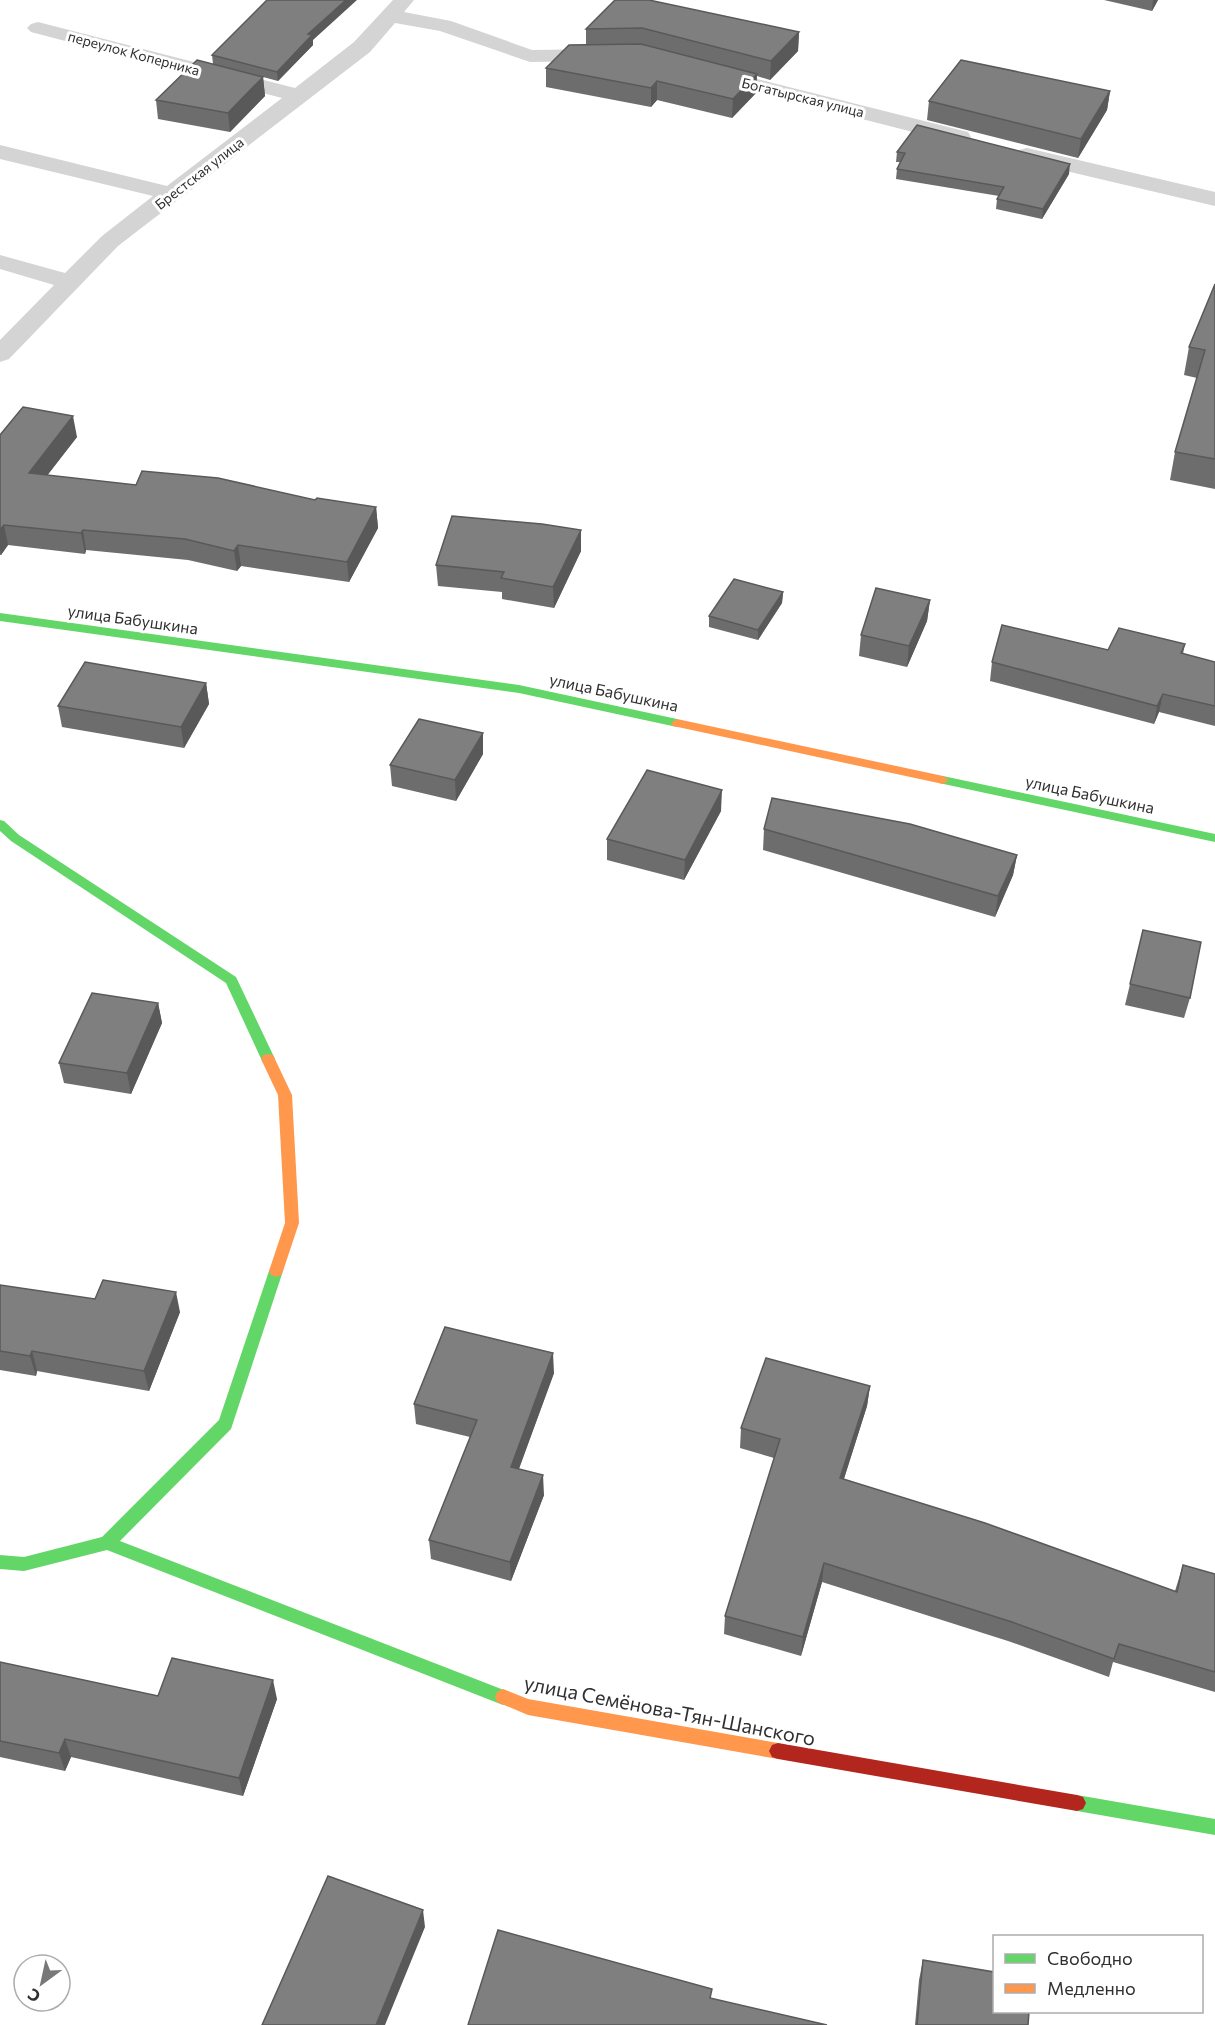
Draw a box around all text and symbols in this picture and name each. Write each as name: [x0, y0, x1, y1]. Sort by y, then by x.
street label: переулок Коперника: [66, 27, 202, 79]
street label: Богатырская улица: [740, 74, 866, 120]
street label: Брестская улица: [151, 133, 247, 213]
street label: улица Бабушкина: [67, 600, 199, 638]
street label: улица Бабушкина: [548, 669, 680, 715]
street label: улица Бабушкина: [1024, 771, 1156, 817]
street label: улица Семёнова-Тян-Шанского: [522, 1670, 818, 1750]
legend: [993, 1935, 1203, 2013]
text: Свободно: [1047, 1947, 1133, 1969]
north arrow: [12, 1953, 72, 2013]
text: Медленно: [1047, 1977, 1136, 1999]
text: С: [24, 1985, 43, 2007]

